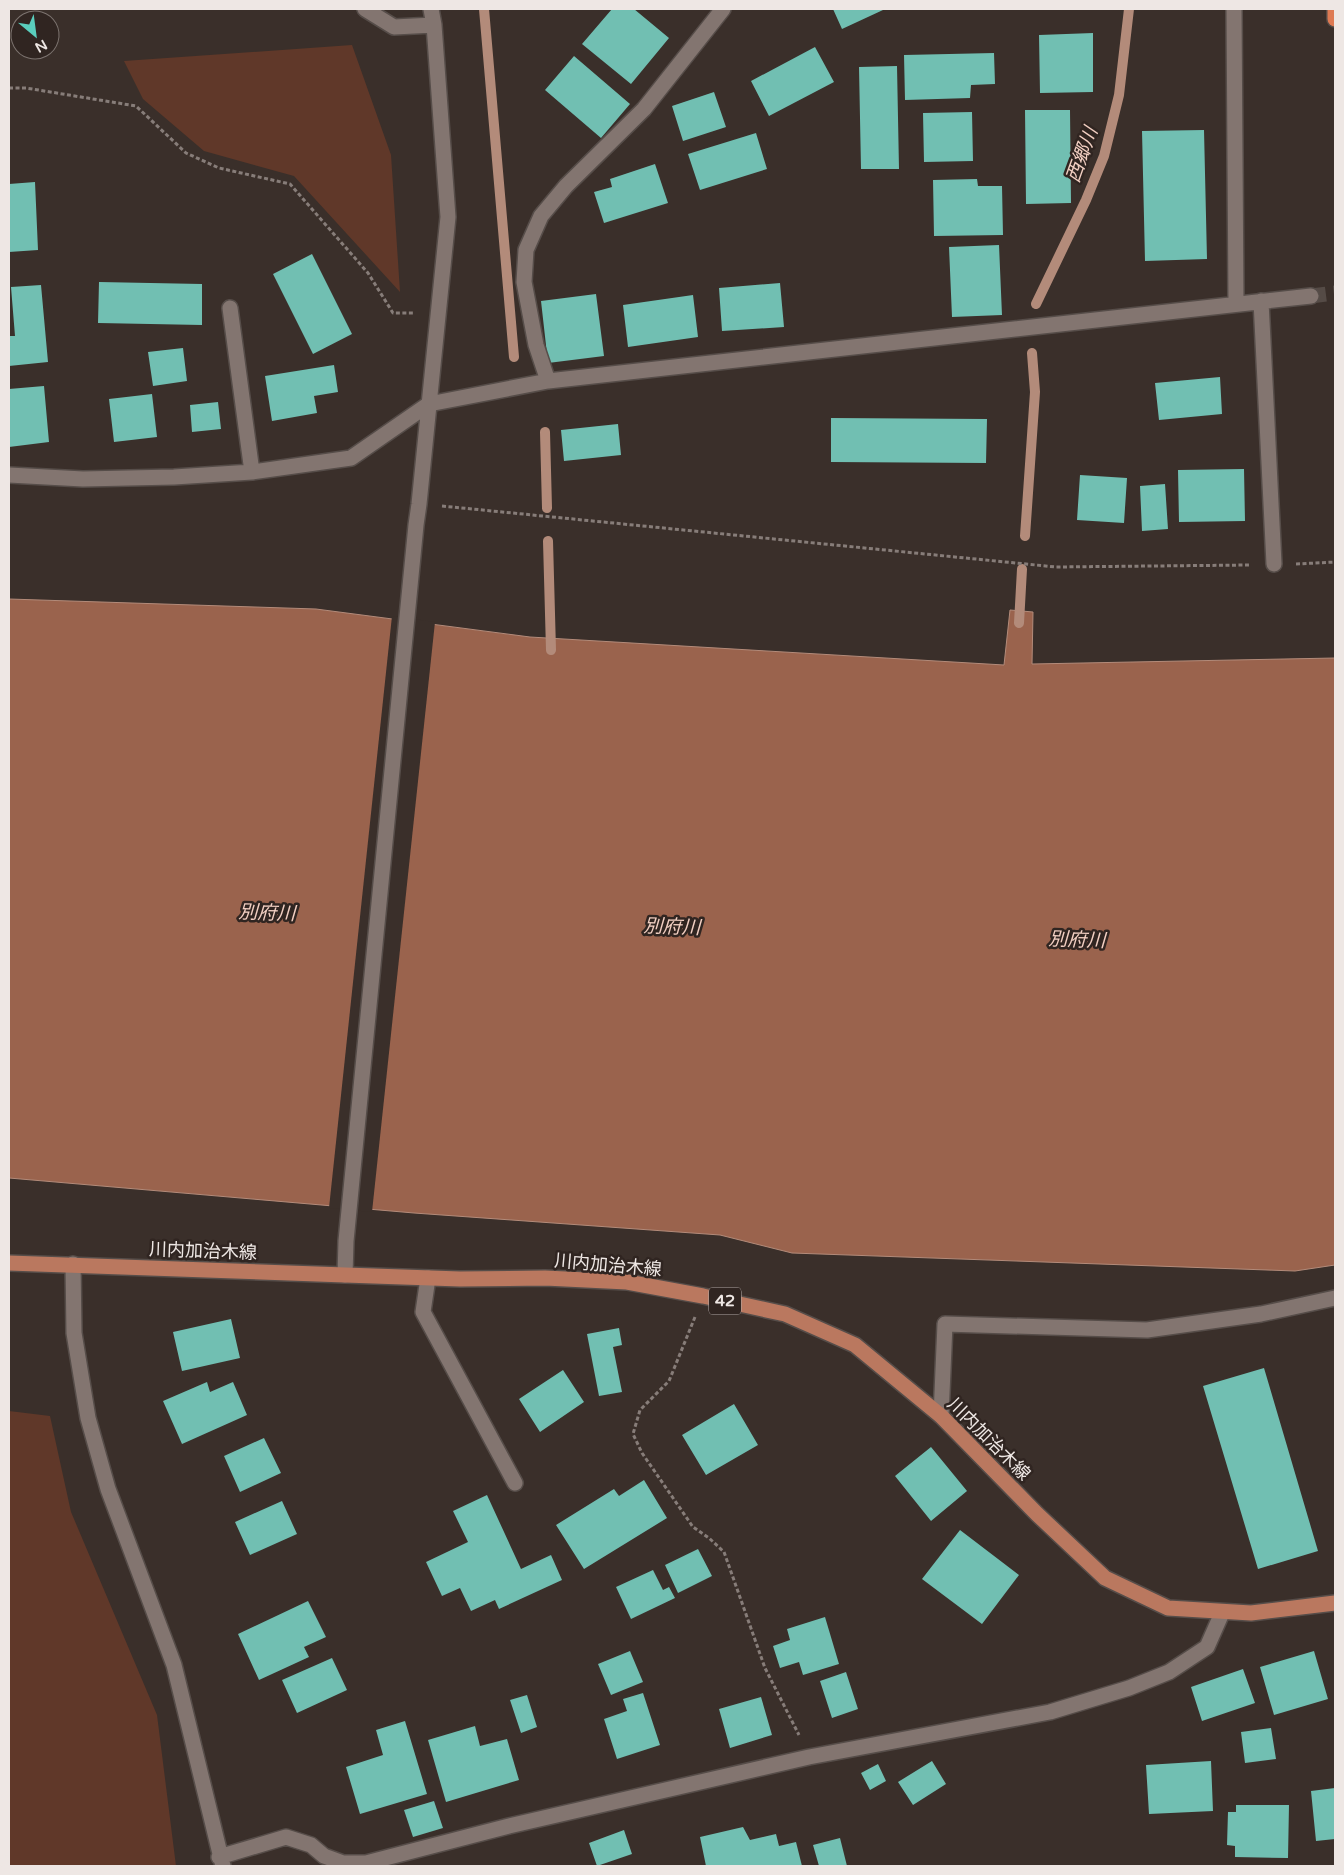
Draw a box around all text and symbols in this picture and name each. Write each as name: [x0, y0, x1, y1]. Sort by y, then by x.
north arrow: [10, 10, 60, 60]
text: N: [32, 36, 50, 56]
water label: 西郷川: [1062, 123, 1103, 186]
water label: 別府川: [238, 901, 298, 925]
water label: 別府川: [643, 915, 703, 939]
water label: 別府川: [1048, 928, 1108, 952]
street label: 川内加治木線: [149, 1238, 257, 1264]
street label: 川内加治木線: [553, 1249, 663, 1281]
road number: 42: [709, 1288, 741, 1314]
street label: 川内加治木線: [943, 1393, 1035, 1485]

